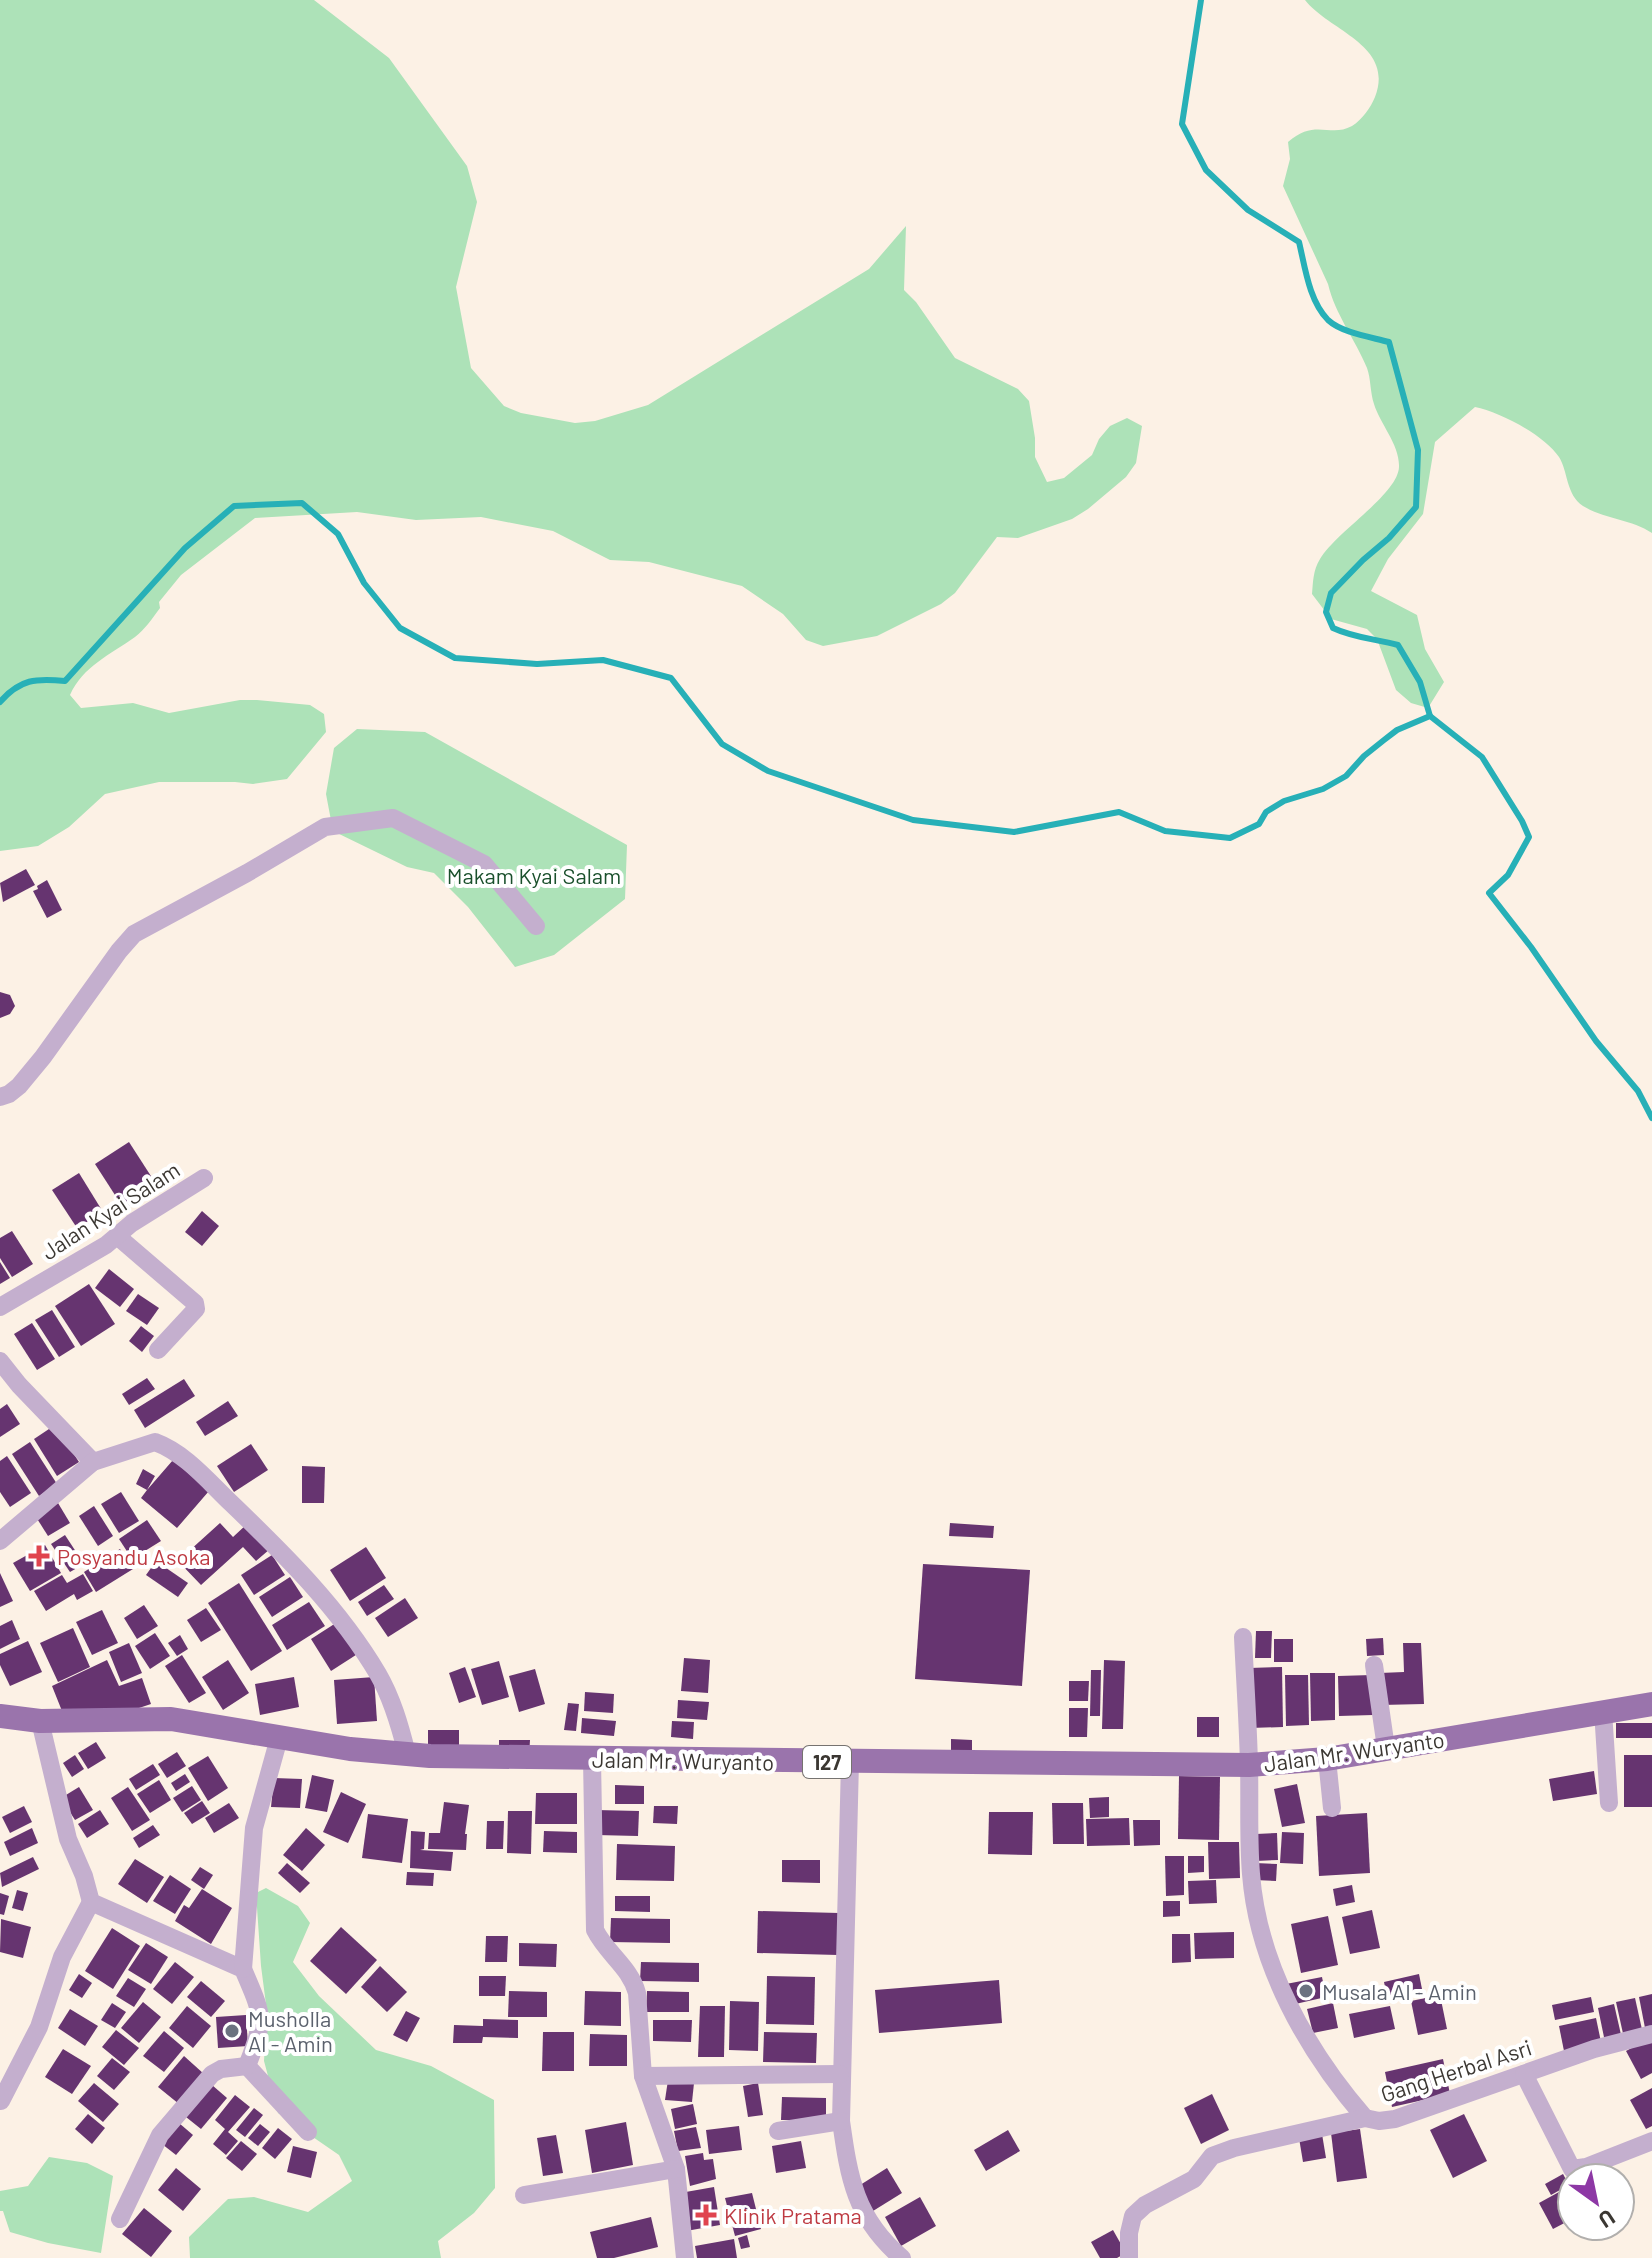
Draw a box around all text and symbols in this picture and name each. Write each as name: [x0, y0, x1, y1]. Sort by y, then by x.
park label: Makam Kyai Salam: [447, 862, 621, 888]
street label: Jalan Kyai Salam: [36, 1156, 184, 1264]
place label: Posyandu Asoka: [57, 1543, 211, 1569]
marker: Posyandu Asoka: [28, 1545, 50, 1567]
street label: Jalan Mr. Wuryanto: [1262, 1725, 1446, 1777]
street label: Jalan Mr. Wuryanto: [592, 1745, 774, 1775]
road number: 127: [803, 1746, 851, 1778]
place label: Musala Al - Amin: [1322, 1978, 1477, 2004]
marker: Musala Al - Amin: [1297, 1982, 1315, 2000]
place label: Musholla Al - Amin: [248, 2005, 333, 2056]
marker: Musholla Al - Amin: [223, 2022, 241, 2040]
street label: Gang Herbal Asri: [1377, 2033, 1535, 2107]
north arrow: [1556, 2162, 1636, 2242]
place label: Klinik Pratama: [724, 2202, 862, 2228]
marker: Klinik Pratama: [695, 2204, 717, 2226]
text: U: [1595, 2205, 1620, 2234]

